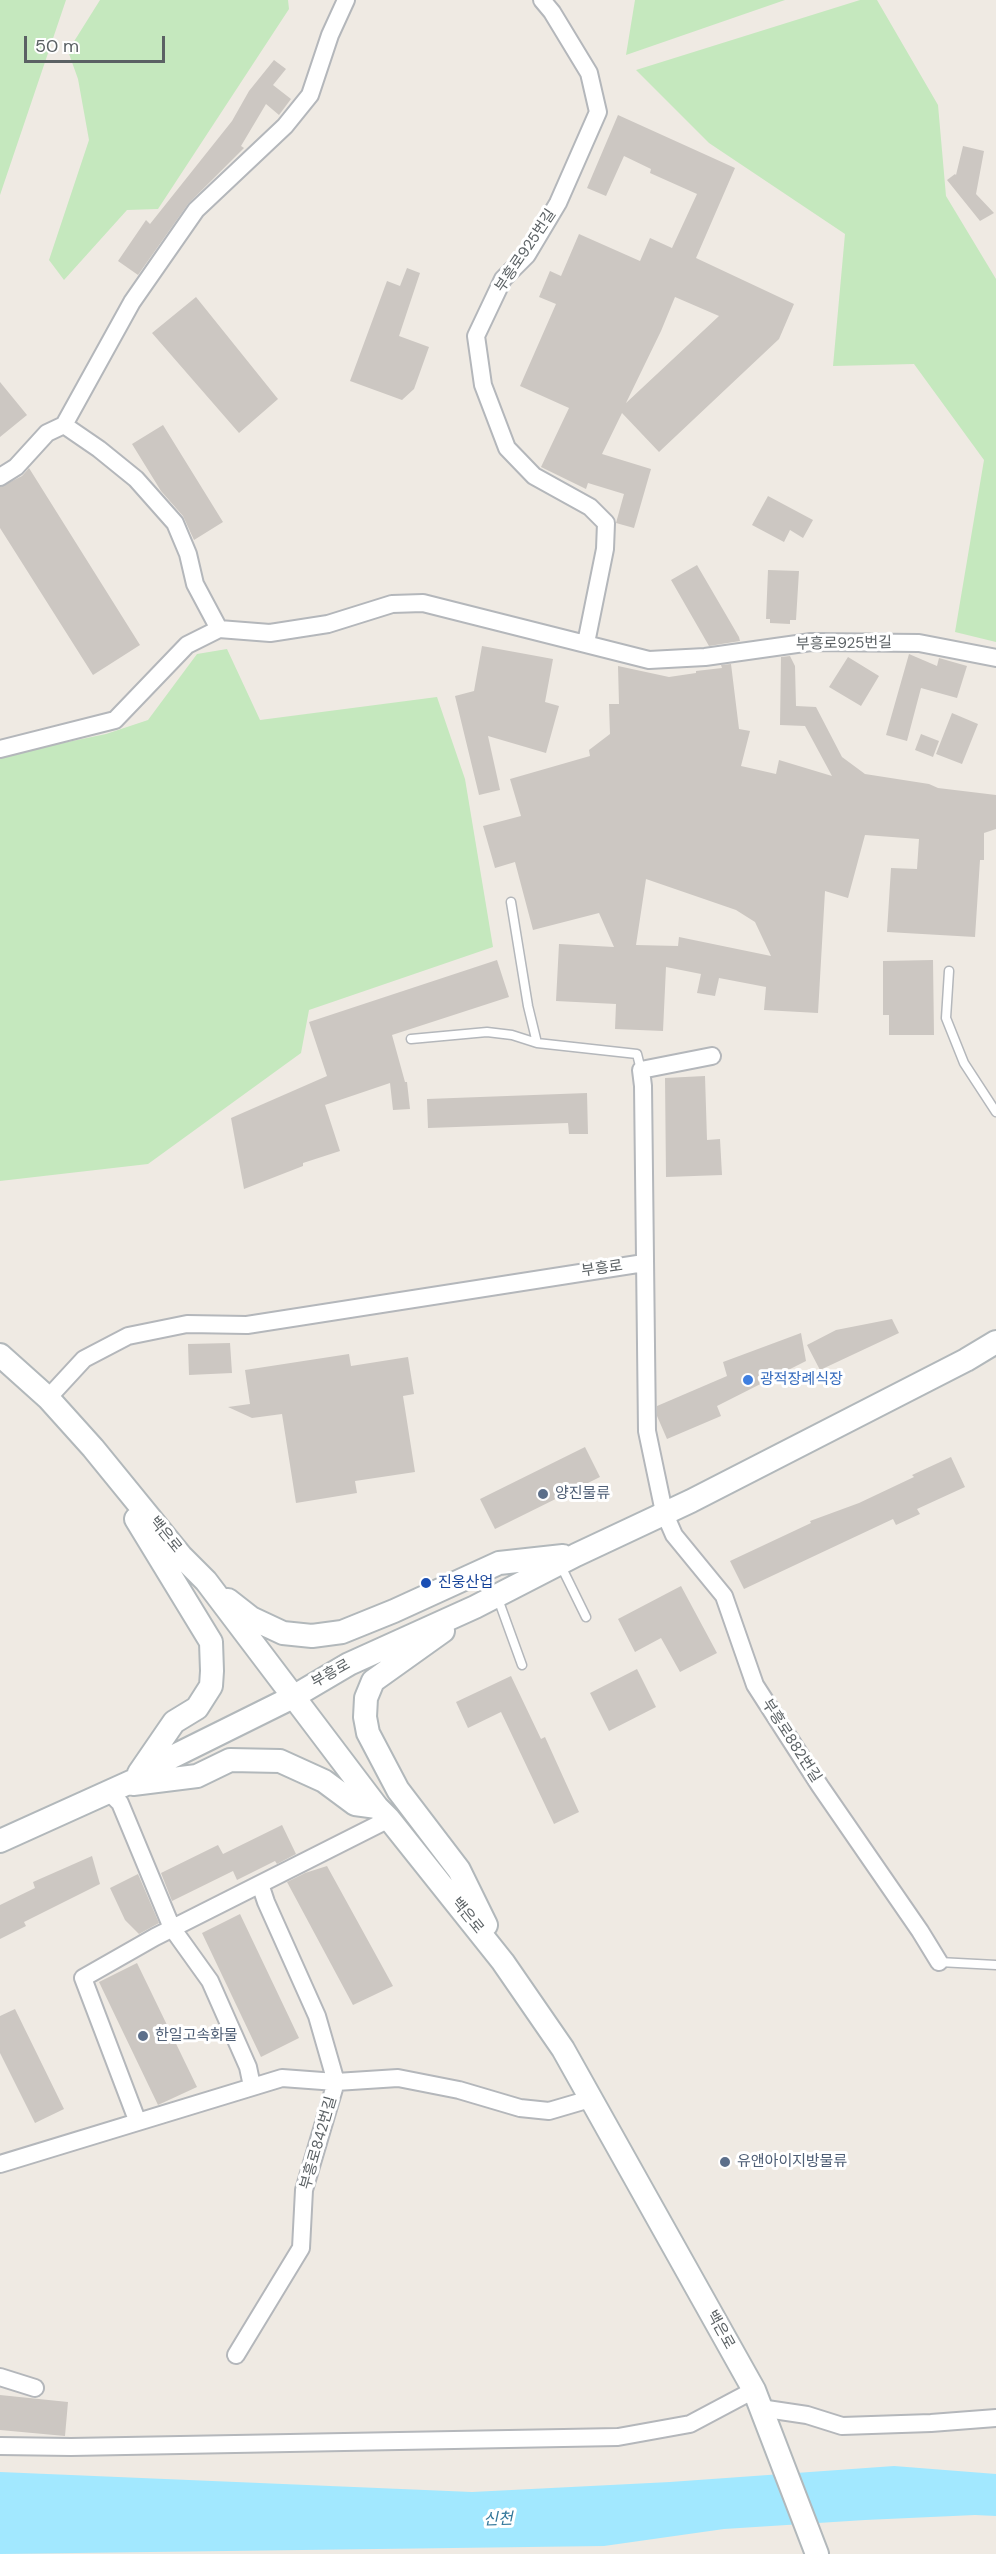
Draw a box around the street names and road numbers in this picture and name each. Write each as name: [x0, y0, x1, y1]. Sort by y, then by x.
street label: 부흥로925번길: [492, 206, 560, 296]
street label: 부흥로925번길: [796, 634, 892, 654]
street label: 부흥로: [580, 1257, 624, 1281]
street label: 백은로: [145, 1513, 185, 1557]
street label: 부흥로: [309, 1656, 353, 1692]
street label: 부흥로882번길: [757, 1696, 825, 1786]
street label: 백은로: [447, 1894, 487, 1938]
street label: 부흥로842번길: [297, 2094, 341, 2192]
street label: 백은로: [702, 2308, 738, 2352]

